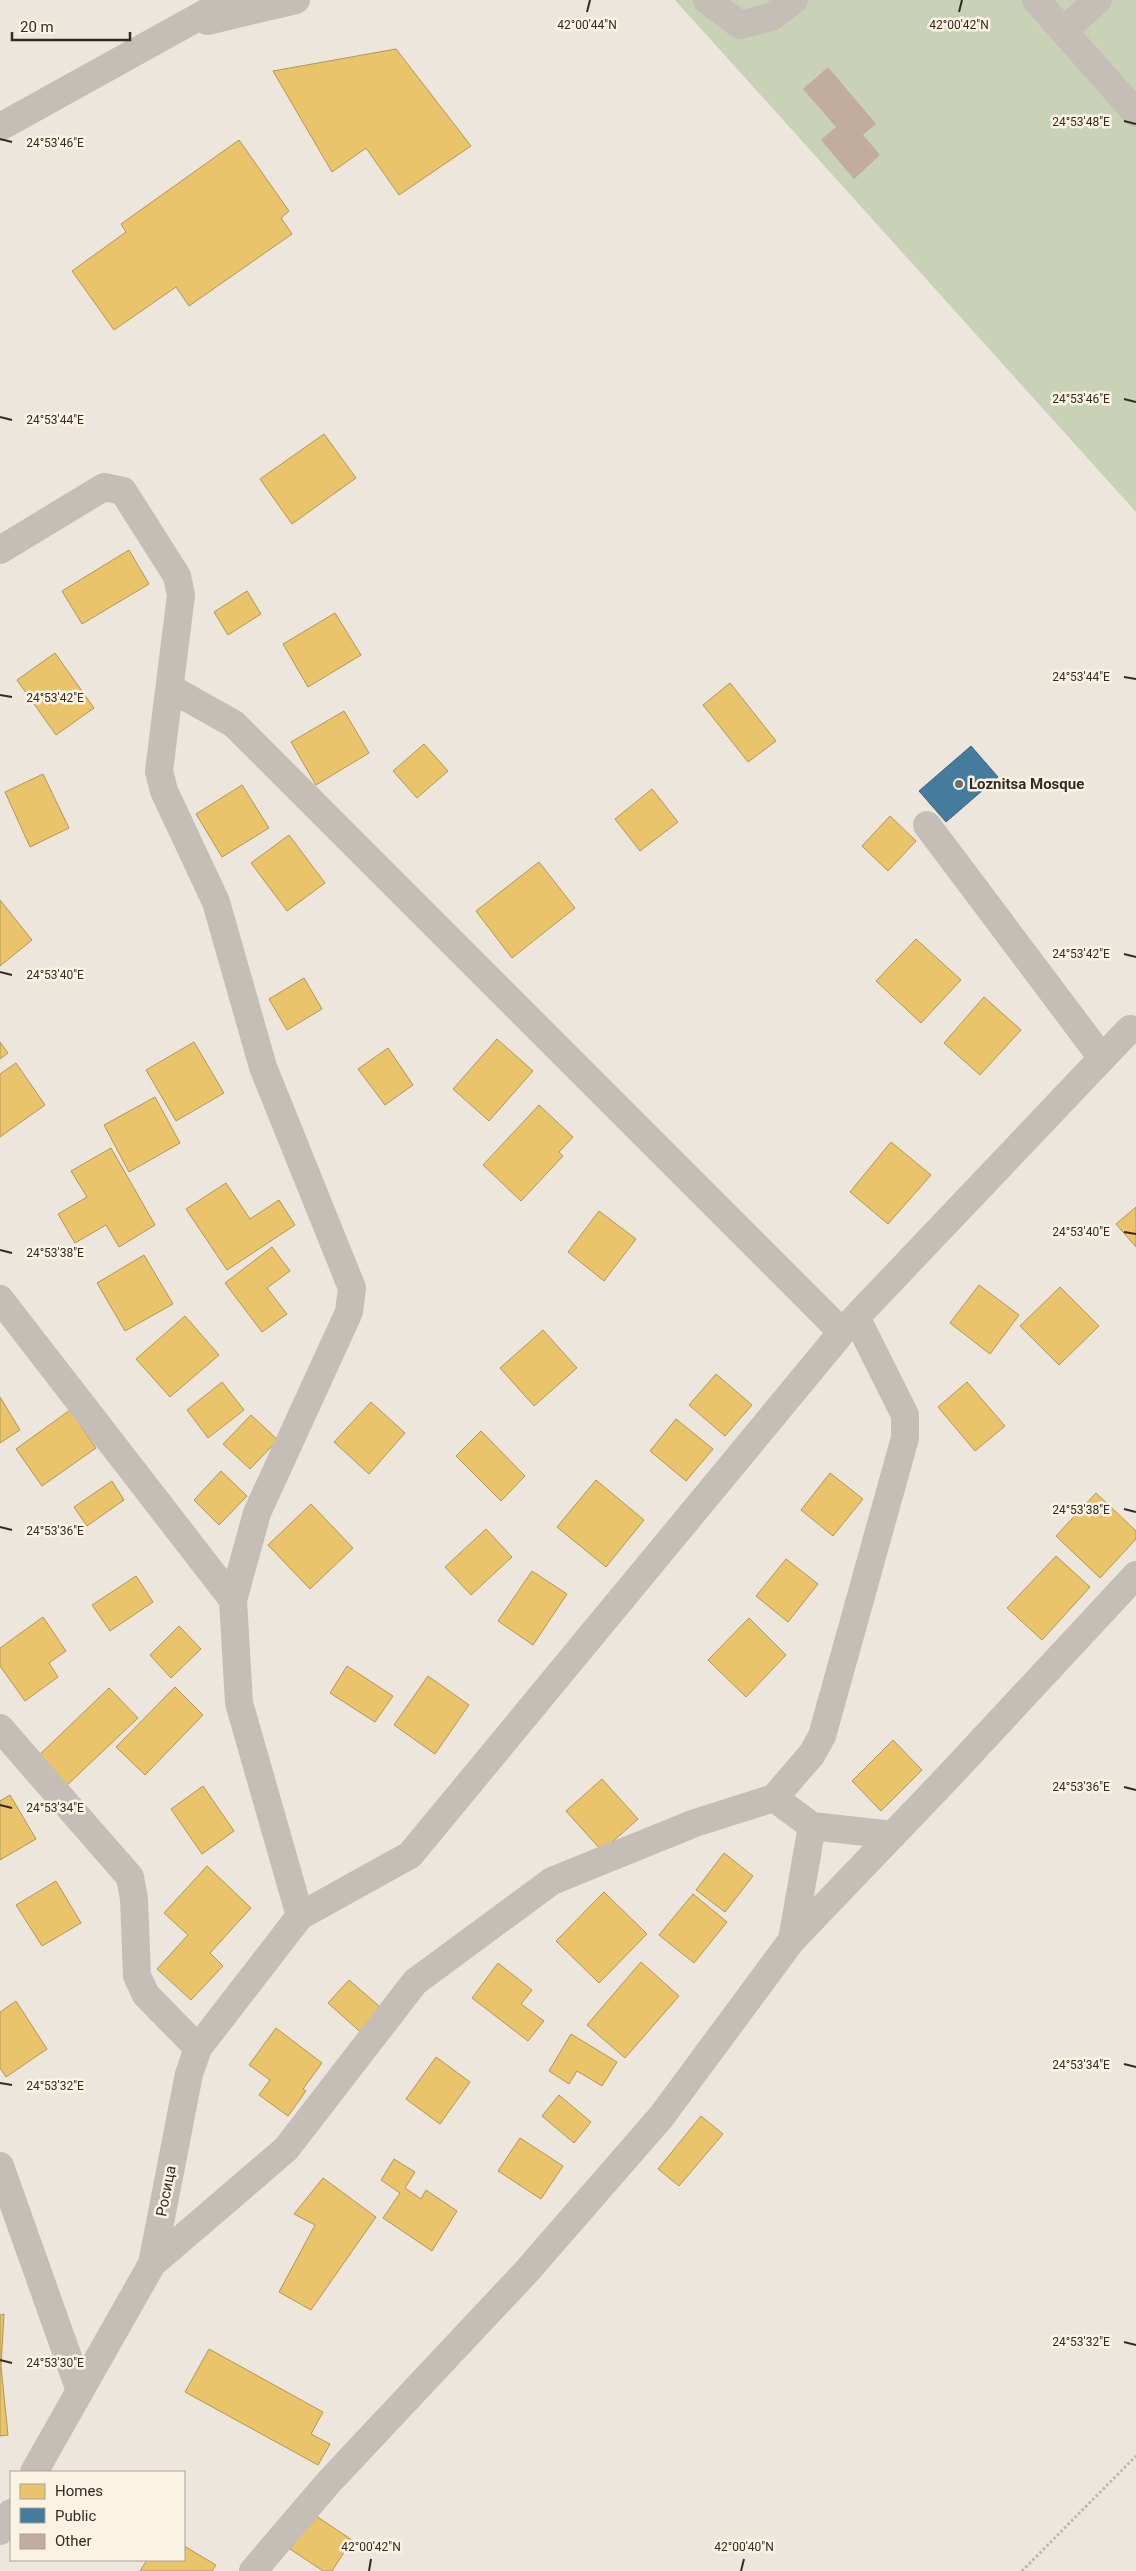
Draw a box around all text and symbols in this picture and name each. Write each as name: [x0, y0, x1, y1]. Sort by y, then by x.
scale bar: [12, 10, 130, 42]
text: 20 m: [20, 18, 54, 36]
text: 42°00'44"N: [557, 18, 617, 32]
text: 42°00'42"N: [929, 18, 989, 32]
text: 24°53'48"E: [1052, 115, 1110, 129]
text: 24°53'46"E: [26, 136, 84, 150]
text: 24°53'46"E: [1052, 392, 1110, 406]
text: 24°53'44"E: [26, 413, 84, 427]
text: 24°53'44"E: [1052, 670, 1110, 684]
text: 24°53'42"E: [26, 691, 84, 705]
place label: Loznitsa Mosque: [969, 775, 1084, 793]
marker: Loznitsa Mosque: [953, 778, 965, 790]
text: 24°53'42"E: [1052, 947, 1110, 961]
text: 24°53'40"E: [26, 968, 84, 982]
text: 24°53'40"E: [1052, 1225, 1110, 1239]
text: 24°53'38"E: [26, 1246, 84, 1260]
text: 24°53'38"E: [1052, 1503, 1110, 1517]
text: 24°53'36"E: [26, 1524, 84, 1538]
text: 24°53'36"E: [1052, 1780, 1110, 1794]
text: 24°53'34"E: [26, 1801, 84, 1815]
text: 24°53'34"E: [1052, 2058, 1110, 2072]
text: 24°53'32"E: [26, 2079, 84, 2093]
street label: Росица: [152, 2164, 180, 2218]
text: 24°53'32"E: [1052, 2335, 1110, 2349]
text: 24°53'30"E: [26, 2356, 84, 2370]
legend: [10, 2471, 185, 2561]
text: Homes: [55, 2482, 103, 2500]
text: Public: [55, 2507, 96, 2525]
text: Other: [55, 2532, 92, 2550]
text: 42°00'42"N: [341, 2540, 401, 2554]
text: 42°00'40"N: [714, 2540, 774, 2554]

